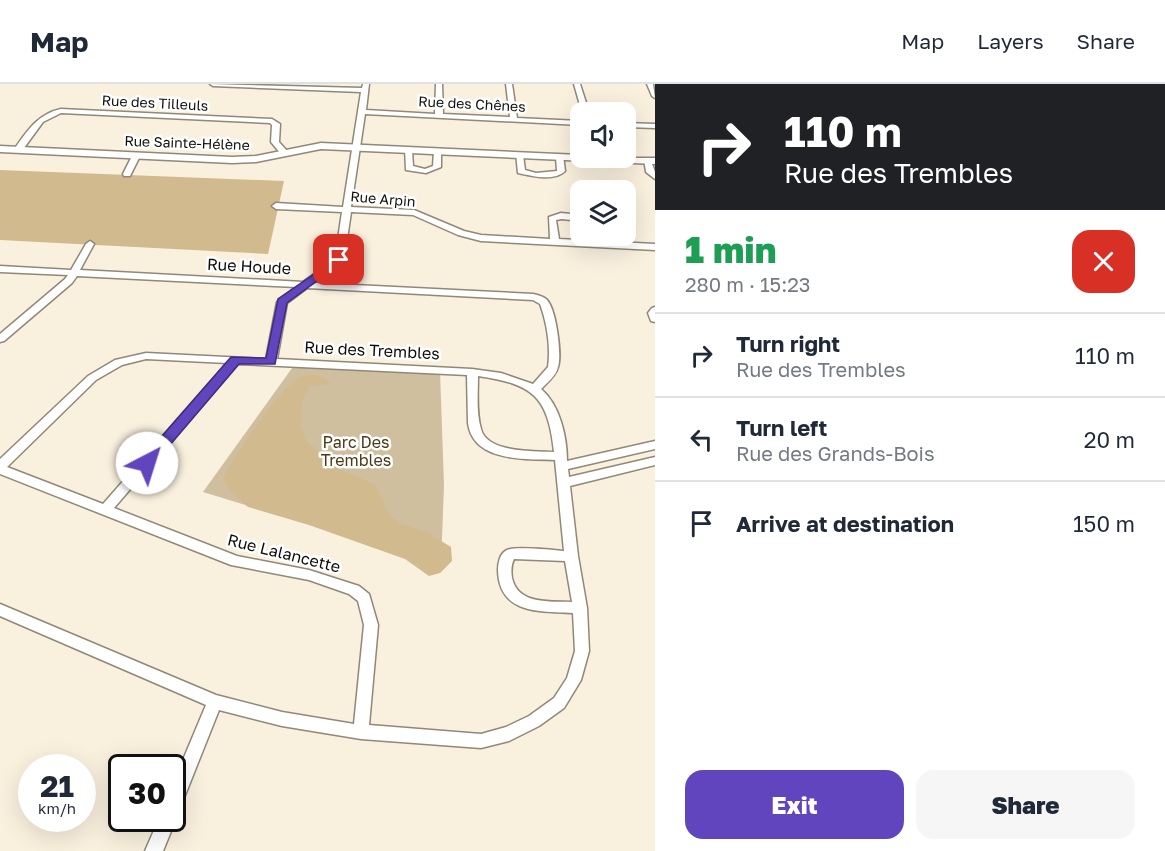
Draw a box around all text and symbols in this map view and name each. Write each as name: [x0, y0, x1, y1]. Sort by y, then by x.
text: Map: [30, 25, 88, 58]
text: Map: [901, 28, 944, 54]
text: Layers: [977, 28, 1044, 54]
text: Share: [1077, 28, 1135, 54]
street label: Rue des Tilleuls: [101, 91, 209, 114]
street label: Rue des Chênes: [418, 92, 526, 115]
map controls: [570, 102, 636, 246]
button: sound: [570, 102, 636, 168]
text: 110 m: [784, 106, 902, 156]
icon: right: [685, 108, 763, 186]
street label: Rue Sainte-Hélène: [124, 132, 250, 153]
text: Rue des Trembles: [784, 157, 1013, 189]
button: layers: [570, 180, 636, 246]
street label: Rue Arpin: [350, 187, 416, 210]
text: 1 min: [685, 228, 776, 271]
button: close: [1072, 230, 1135, 293]
pin: [313, 234, 364, 285]
icon: arrive: [322, 243, 355, 276]
street label: Rue Houde: [206, 254, 292, 278]
text: 280 m · 15:23: [685, 272, 811, 296]
text: Turn right: [736, 330, 840, 357]
street label: Rue des Trembles: [304, 336, 440, 364]
icon: right: [685, 339, 718, 372]
text: 110 m: [1075, 342, 1135, 369]
text: Rue des Trembles: [736, 357, 906, 381]
text: Turn left: [736, 414, 827, 441]
icon: left: [685, 423, 718, 456]
text: 20 m: [1084, 426, 1135, 453]
position arrow: [115, 431, 179, 495]
park label: Parc Des Trembles: [321, 432, 391, 470]
text: Rue des Grands-Bois: [736, 441, 935, 465]
icon: arrive: [685, 507, 718, 540]
text: Arrive at destination: [736, 510, 954, 537]
text: 150 m: [1073, 510, 1135, 537]
street label: Rue Lalancette: [225, 529, 343, 577]
speed limit sign: 30: [108, 754, 186, 832]
text: 21: [40, 768, 74, 804]
button: Exit: [685, 770, 904, 839]
button: Share: [916, 770, 1135, 839]
text: km/h: [38, 799, 76, 817]

